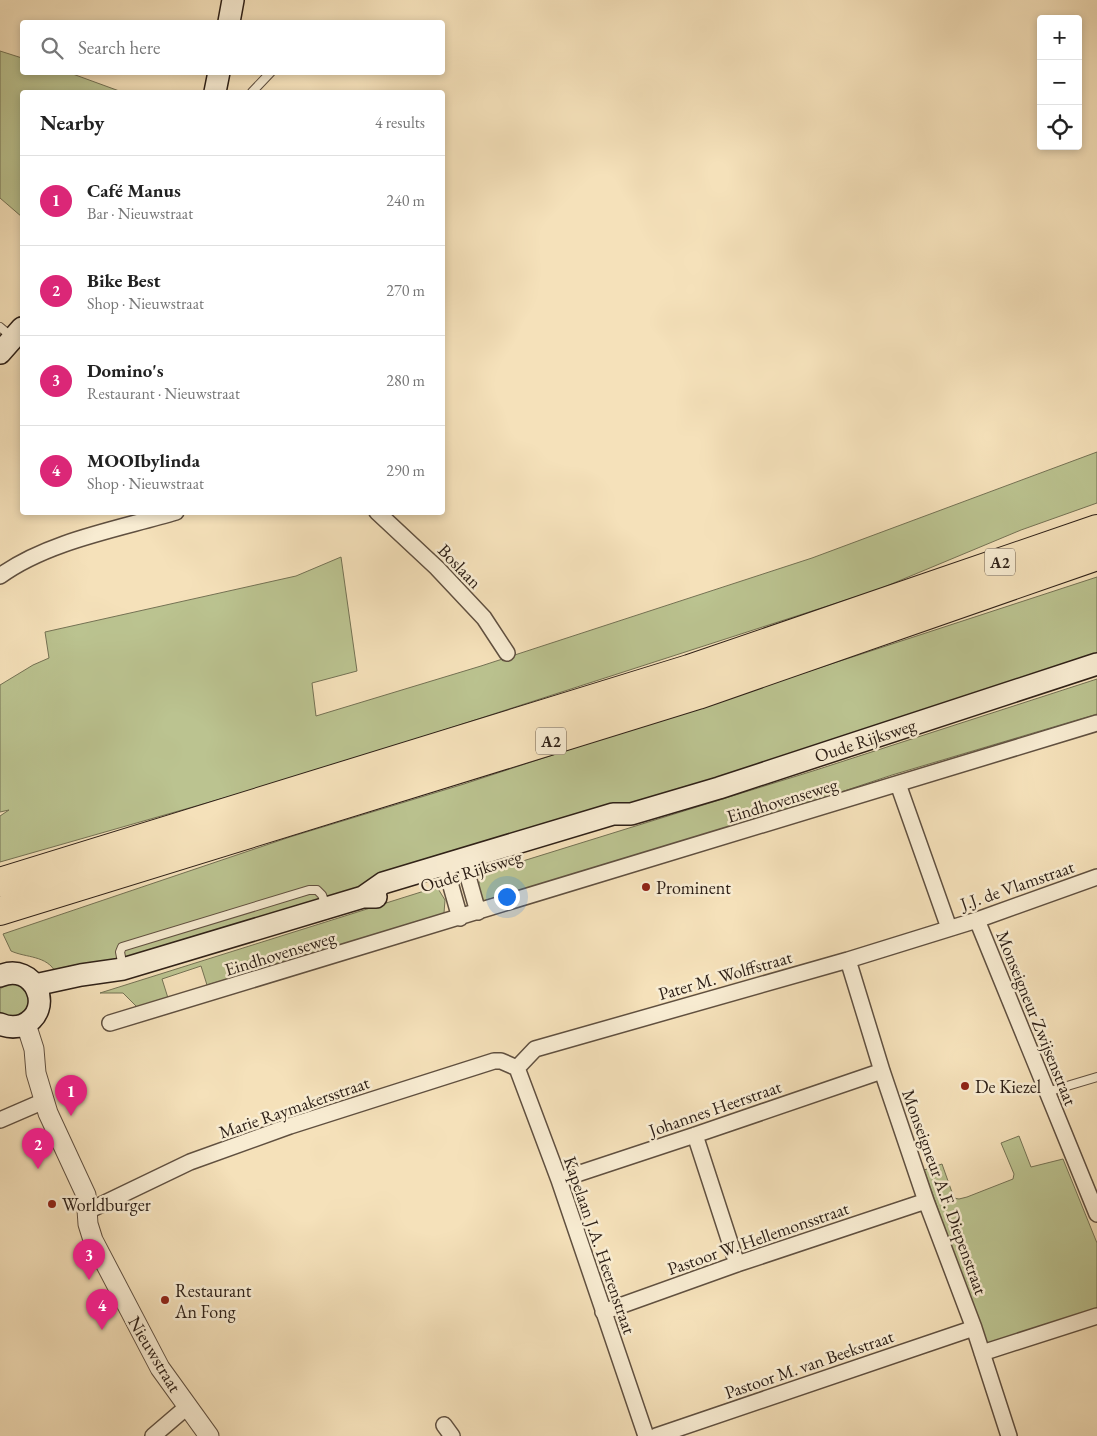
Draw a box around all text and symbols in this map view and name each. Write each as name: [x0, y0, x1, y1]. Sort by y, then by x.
map controls: [1037, 15, 1082, 150]
button: +: [1037, 15, 1082, 60]
search box: [20, 20, 445, 75]
icon: search: [38, 34, 66, 62]
text: Search here: [78, 35, 160, 60]
button: −: [1037, 60, 1082, 105]
button: locate: [1037, 105, 1082, 150]
text: Nearby: [40, 109, 104, 136]
text: 4 results: [375, 112, 425, 133]
text: Café Manus: [87, 178, 181, 203]
text: 1: [52, 190, 60, 211]
text: 240 m: [386, 190, 425, 211]
text: Bar · Nieuwstraat: [87, 203, 193, 224]
text: Bike Best: [87, 268, 161, 293]
text: 2: [52, 280, 60, 301]
text: 270 m: [386, 280, 425, 301]
text: Shop · Nieuwstraat: [87, 293, 204, 314]
text: Domino's: [87, 358, 164, 383]
text: 3: [52, 370, 60, 391]
text: 280 m: [386, 370, 425, 391]
text: Restaurant · Nieuwstraat: [87, 383, 240, 404]
text: MOOIbylinda: [87, 448, 200, 473]
text: 4: [52, 460, 60, 481]
text: 290 m: [386, 460, 425, 481]
text: Shop · Nieuwstraat: [87, 473, 204, 494]
street label: Boslaan: [433, 539, 487, 594]
road number: A2: [985, 548, 1015, 576]
street label: Oude Rijksweg: [811, 713, 919, 767]
road number: A2: [536, 728, 566, 754]
street label: Eindhovenseweg: [724, 772, 840, 828]
street label: Oude Rijksweg: [417, 845, 525, 897]
street label: J.J. de Vlamstraat: [955, 855, 1077, 916]
place label: Prominent: [656, 876, 731, 899]
marker: Prominent: [640, 881, 652, 893]
your location: [494, 884, 520, 910]
street label: Eindhovenseweg: [222, 925, 338, 981]
street label: Monseigneur Zwijsenstraat: [991, 927, 1083, 1109]
street label: Pater M. Wolffstraat: [656, 945, 795, 1005]
street label: Marie Raymakersstraat: [216, 1070, 373, 1144]
street label: Johannes Heerstraat: [644, 1074, 785, 1142]
pin: 1: [55, 1075, 87, 1116]
place label: De Kiezel: [975, 1075, 1041, 1098]
marker: De Kiezel: [959, 1080, 971, 1092]
street label: Monseigneur A.F. Diepenstraat: [897, 1086, 993, 1298]
pin: 2: [22, 1128, 54, 1169]
street label: Kapelaan J.A. Heerenstraat: [559, 1153, 641, 1337]
place label: Worldburger: [62, 1193, 151, 1216]
street label: Pastoor W. Hellemonsstraat: [664, 1196, 852, 1280]
marker: Worldburger: [46, 1198, 58, 1210]
pin: 3: [73, 1239, 105, 1280]
place label: Restaurant An Fong: [174, 1279, 252, 1323]
pin: 4: [86, 1289, 118, 1330]
marker: Restaurant An Fong: [159, 1294, 171, 1306]
street label: Nieuwstraat: [123, 1312, 187, 1397]
street label: Pastoor M. van Beekstraat: [721, 1324, 897, 1404]

